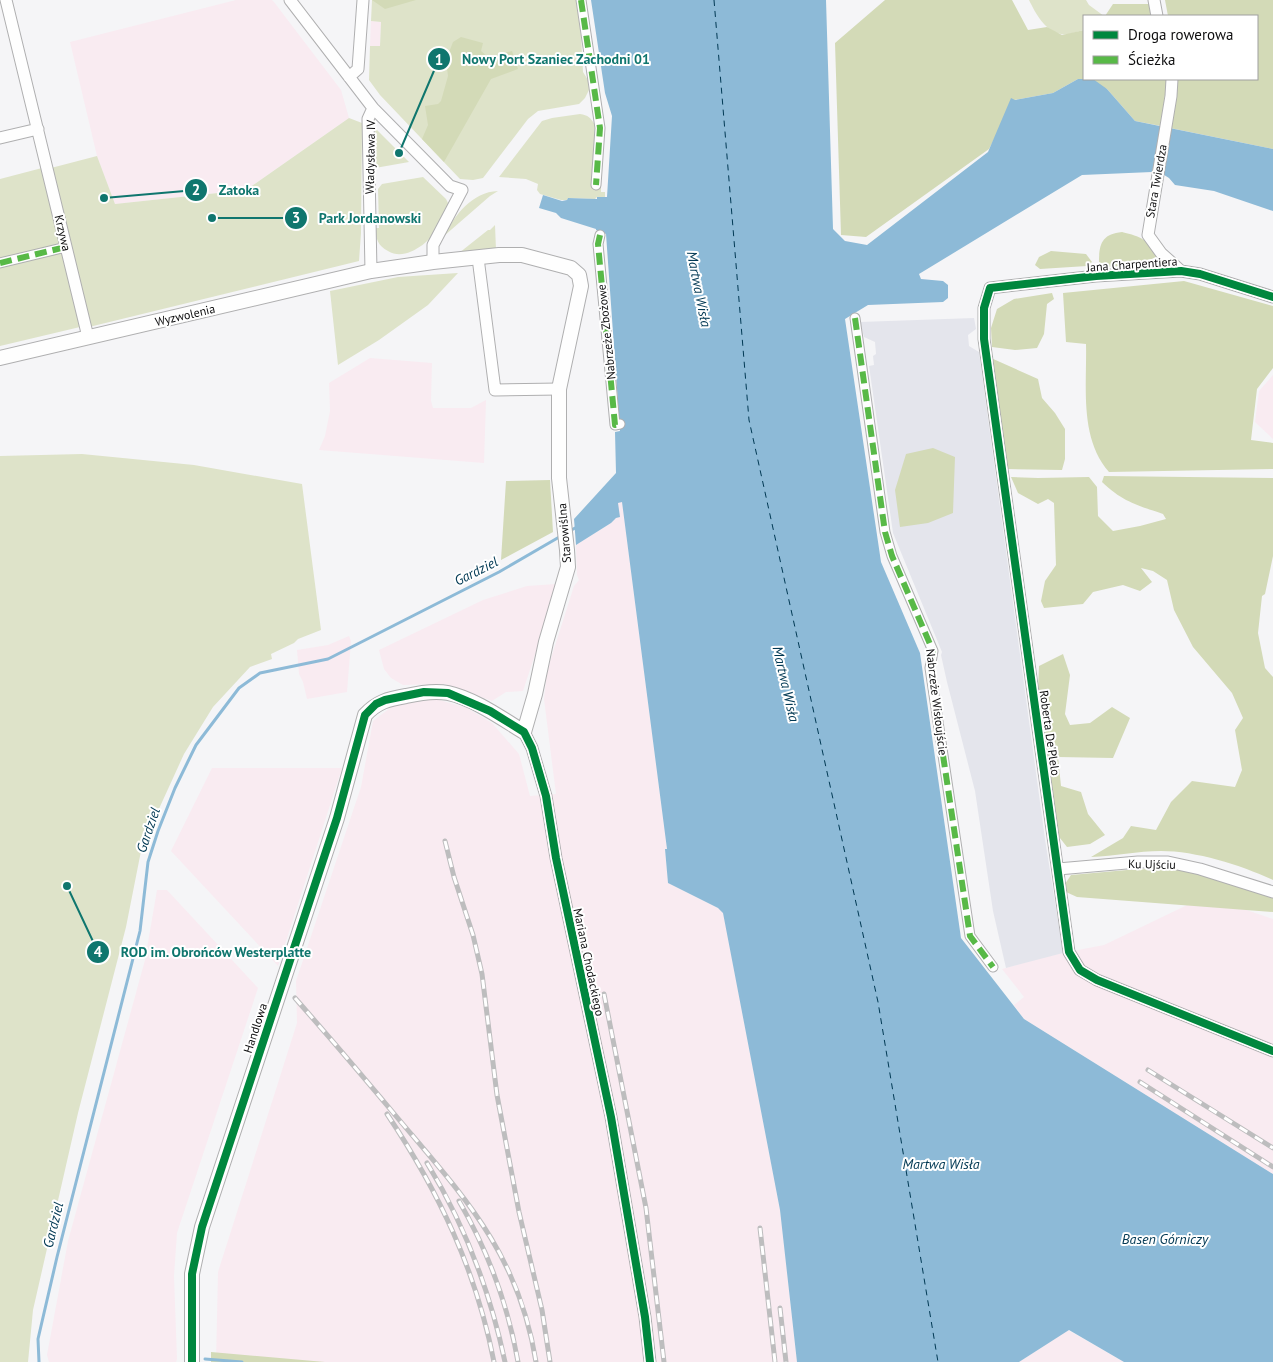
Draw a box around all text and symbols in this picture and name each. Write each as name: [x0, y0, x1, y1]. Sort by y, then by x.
legend: [1083, 15, 1258, 80]
text: Droga rowerowa: [1128, 25, 1233, 44]
callout: Nowy Port Szaniec Zachodni 01: [426, 45, 660, 74]
text: 1: [435, 50, 443, 69]
text: Nowy Port Szaniec Zachodni 01: [462, 50, 650, 68]
text: Ścieżka: [1128, 50, 1176, 69]
street label: Władysława IV: [362, 120, 378, 194]
street label: Stara Twierdza: [1142, 143, 1170, 219]
callout: Zatoka: [184, 176, 269, 205]
text: 2: [192, 180, 200, 199]
text: Zatoka: [219, 181, 259, 199]
callout: Park Jordanowski: [284, 203, 432, 232]
text: 3: [292, 208, 300, 227]
text: Park Jordanowski: [319, 209, 422, 227]
street label: Krzywa: [52, 213, 74, 253]
water label: Martwa Wisła: [683, 249, 715, 329]
street label: Jana Charpentiera: [1085, 253, 1178, 275]
street label: Nabrzeże Zbożowe: [594, 284, 618, 380]
street label: Wyzwolenia: [154, 301, 216, 329]
street label: Starowiślna: [554, 502, 574, 563]
water label: Gardziel: [451, 552, 501, 590]
water label: Martwa Wisła: [769, 644, 803, 724]
street label: Nabrzeże Wisłoujście: [923, 648, 951, 756]
street label: Roberta De'Plelo: [1037, 689, 1063, 777]
water label: Gardziel: [132, 805, 164, 855]
street label: Ku Ujściu: [1128, 856, 1176, 872]
street label: Mariana Chodackiego: [570, 907, 608, 1017]
callout: ROD im. Obrońców Westerplatte: [85, 937, 322, 966]
text: 4: [94, 942, 103, 961]
text: ROD im. Obrońców Westerplatte: [121, 943, 311, 961]
street label: Handlowa: [240, 1001, 270, 1055]
water label: Martwa Wisła: [903, 1155, 980, 1173]
water label: Gardziel: [39, 1200, 67, 1250]
water label: Basen Górniczy: [1122, 1230, 1209, 1248]

